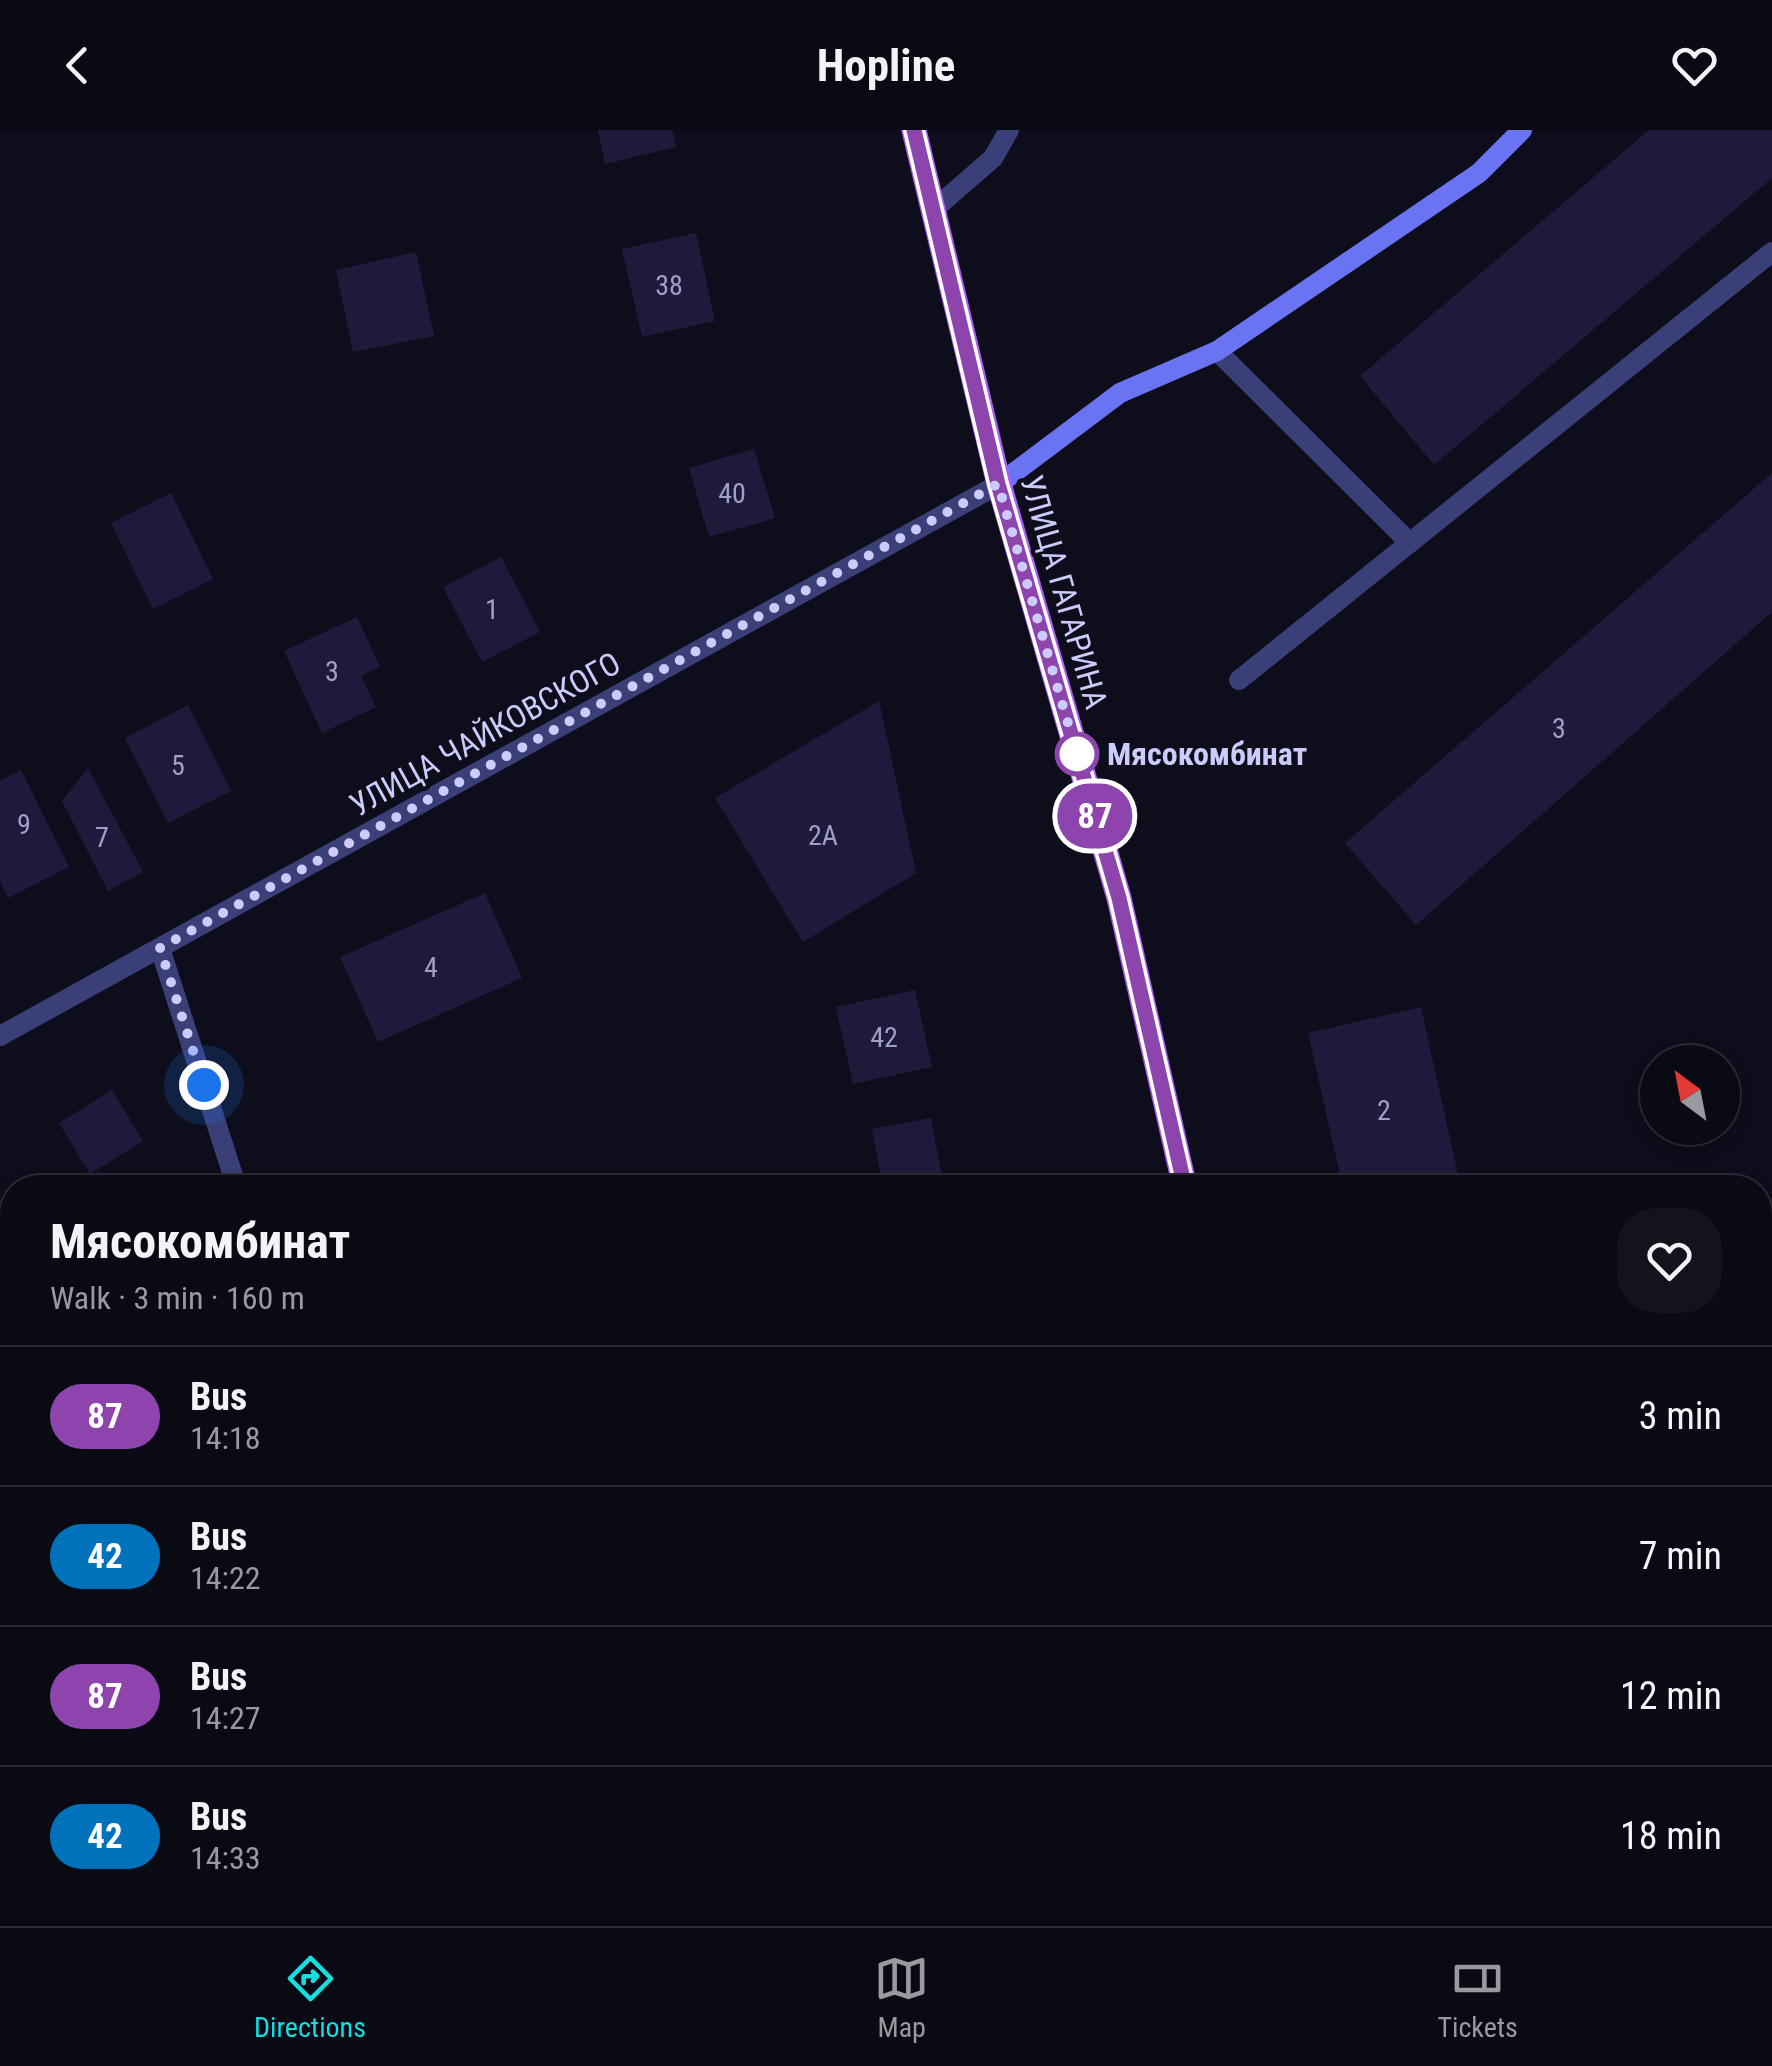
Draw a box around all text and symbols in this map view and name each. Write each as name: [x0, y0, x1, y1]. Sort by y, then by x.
icon: back: [50, 38, 105, 93]
icon: heart: [1667, 38, 1722, 93]
text: Hopline: [817, 39, 955, 92]
house number: 38: [655, 269, 683, 302]
street label: УЛИЦА ГАГАРИНА: [1013, 471, 1115, 713]
house number: 40: [718, 477, 746, 510]
house number: 1: [485, 593, 499, 626]
street label: УЛИЦА ЧАЙКОВСКОГО: [343, 644, 627, 824]
house number: 3: [325, 655, 339, 688]
house number: 3: [1552, 712, 1566, 745]
marker: Мясокомбинат: [1056, 733, 1098, 775]
place label: Мясокомбинат: [1107, 735, 1307, 773]
house number: 5: [171, 749, 185, 782]
line badge: 87: [1050, 784, 1140, 848]
text: 87: [1077, 796, 1113, 837]
house number: 9: [17, 808, 31, 841]
house number: 2А: [808, 819, 838, 852]
house number: 7: [95, 821, 109, 854]
house number: 4: [424, 951, 438, 984]
house number: 42: [870, 1021, 898, 1054]
north arrow: [1640, 1045, 1740, 1145]
map controls: [1640, 1045, 1740, 1145]
your location: [179, 1060, 229, 1110]
house number: 2: [1377, 1094, 1391, 1127]
button: heart: [1617, 1208, 1722, 1313]
text: Мясокомбинат: [50, 1213, 350, 1270]
text: Walk · 3 min · 160 m: [50, 1279, 305, 1317]
text: Bus: [190, 1375, 247, 1419]
text: 3 min: [1639, 1394, 1722, 1438]
text: 87: [87, 1396, 123, 1437]
text: 14:18: [190, 1419, 261, 1457]
text: Bus: [190, 1515, 247, 1559]
text: 7 min: [1639, 1534, 1722, 1578]
text: 42: [87, 1536, 123, 1577]
text: 14:22: [190, 1559, 261, 1597]
text: Bus: [190, 1655, 247, 1699]
text: 12 min: [1620, 1674, 1722, 1718]
text: 87: [87, 1676, 123, 1717]
text: 14:27: [190, 1699, 261, 1737]
text: Bus: [190, 1795, 247, 1839]
text: 18 min: [1620, 1814, 1722, 1858]
text: 42: [87, 1816, 123, 1857]
text: 14:33: [190, 1839, 261, 1877]
tab: Directions: [254, 1951, 366, 2044]
tab: Map: [874, 1951, 929, 2044]
tab: Tickets: [1437, 1951, 1518, 2044]

